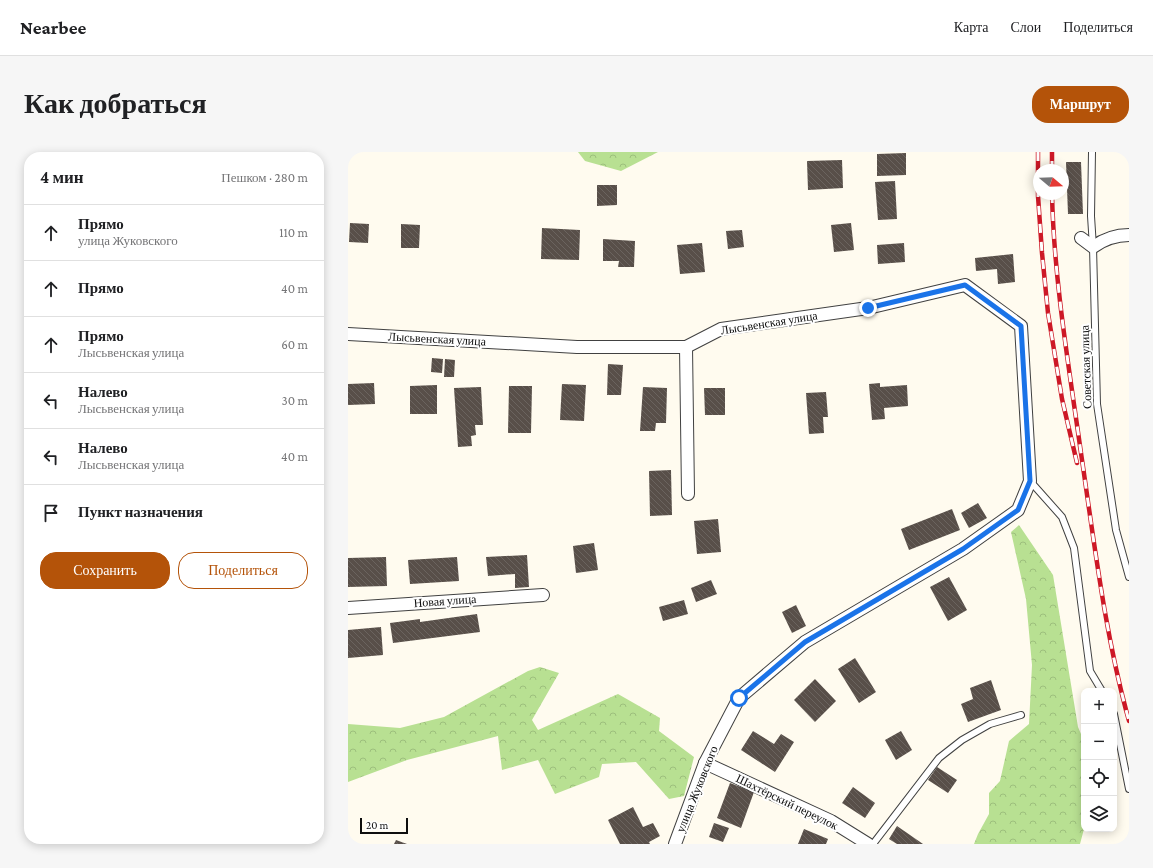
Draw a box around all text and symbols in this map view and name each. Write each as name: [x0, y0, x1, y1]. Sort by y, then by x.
text: Nearbee: [20, 17, 86, 38]
text: Карта: [954, 19, 988, 35]
text: Слои: [1010, 19, 1041, 35]
text: Поделиться: [1063, 19, 1133, 35]
button: Маршрут: [1032, 86, 1129, 123]
text: Как добраться: [24, 88, 207, 119]
north arrow: [1033, 164, 1069, 200]
text: 4 мин: [40, 168, 84, 187]
text: Пешком · 280 m: [221, 170, 308, 185]
text: Прямо: [78, 216, 124, 232]
icon: ahead: [40, 222, 62, 244]
text: 110 m: [279, 225, 308, 240]
text: улица Жуковского: [78, 233, 178, 248]
icon: ahead: [40, 278, 62, 300]
text: Прямо: [78, 280, 124, 296]
text: 40 m: [281, 281, 308, 296]
route end: [859, 299, 877, 317]
street label: Лысьвенская улица: [719, 308, 819, 338]
street label: Советская улица: [1078, 324, 1094, 409]
text: Прямо: [78, 328, 124, 344]
street label: Лысьвенская улица: [388, 329, 487, 349]
icon: ahead: [40, 334, 62, 356]
text: 60 m: [281, 337, 308, 352]
text: Лысьвенская улица: [78, 345, 184, 360]
text: Налево: [78, 384, 128, 400]
icon: left: [40, 390, 62, 412]
text: 30 m: [282, 393, 308, 408]
text: Лысьвенская улица: [78, 401, 184, 416]
text: Налево: [78, 440, 128, 456]
icon: left: [40, 446, 62, 468]
text: 40 m: [281, 449, 308, 464]
text: Лысьвенская улица: [78, 457, 184, 472]
icon: arrive: [40, 502, 62, 524]
text: Пункт назначения: [78, 504, 203, 520]
button: Сохранить: [40, 552, 170, 589]
button: Поделиться: [178, 552, 308, 589]
street label: Новая улица: [413, 592, 478, 610]
map controls: [1081, 688, 1117, 832]
button: +: [1081, 688, 1117, 724]
route start: [730, 689, 748, 707]
button: −: [1081, 724, 1117, 760]
street label: улица Жуковского: [673, 744, 721, 834]
button: locate: [1081, 760, 1117, 796]
street label: Шахтёрский переулок: [734, 771, 841, 833]
button: layers: [1081, 796, 1117, 832]
scale bar: [360, 816, 408, 835]
text: 20 m: [366, 819, 388, 831]

